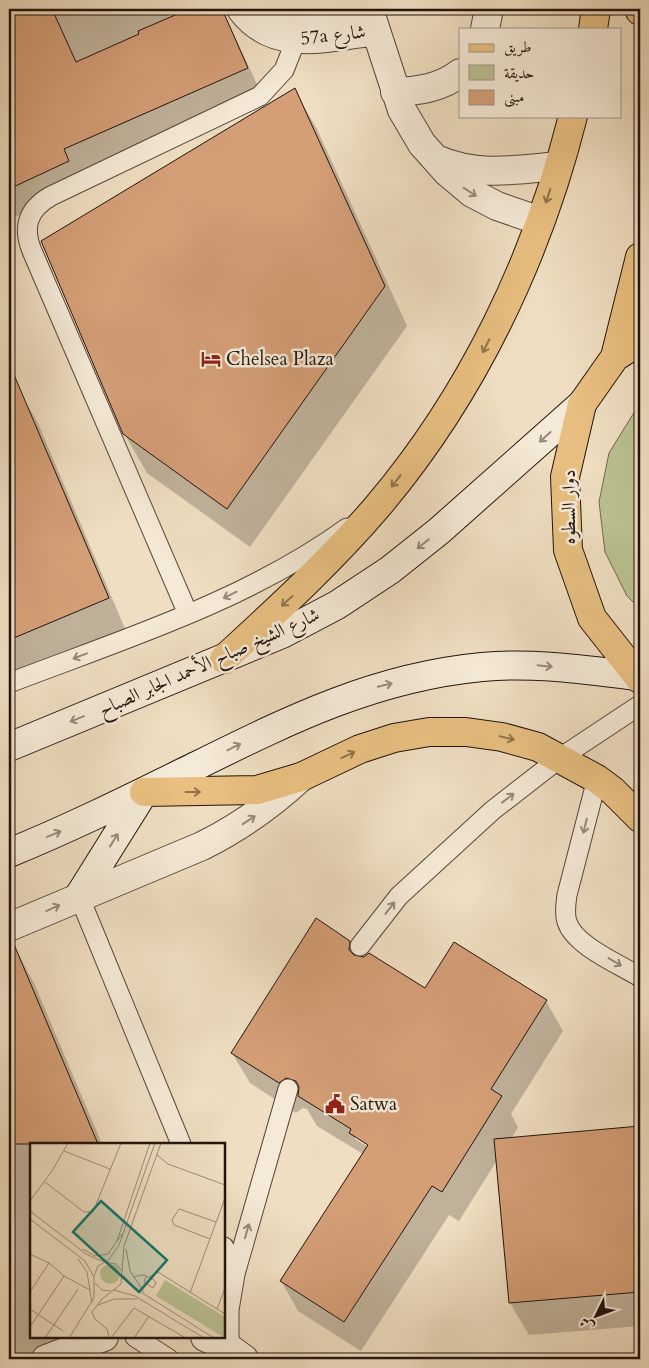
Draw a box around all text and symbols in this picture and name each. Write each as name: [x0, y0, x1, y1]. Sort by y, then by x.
street label: 57a شارع: [299, 19, 367, 53]
legend: [459, 28, 622, 118]
text: طريق: [504, 37, 531, 57]
text: حديقة: [504, 63, 534, 83]
text: مبنى: [504, 87, 524, 108]
one-way arrow: [463, 186, 477, 197]
one-way arrow: [543, 188, 552, 203]
one-way arrow: [481, 338, 490, 353]
place label: Chelsea Plaza: [226, 346, 334, 372]
hotel icon: Chelsea Plaza: [200, 348, 222, 370]
one-way arrow: [539, 431, 552, 442]
street label: دوار السطوه: [556, 469, 582, 545]
one-way arrow: [391, 474, 402, 487]
one-way arrow: [417, 538, 430, 549]
one-way arrow: [223, 590, 238, 600]
one-way arrow: [280, 595, 293, 607]
street label: شارع الشيخ صباح الأحمد الجابر الصباح: [94, 600, 325, 726]
one-way arrow: [73, 652, 88, 661]
one-way arrow: [537, 661, 553, 671]
one-way arrow: [376, 680, 392, 689]
one-way arrow: [70, 714, 85, 724]
one-way arrow: [498, 734, 514, 743]
one-way arrow: [227, 742, 242, 752]
one-way arrow: [340, 749, 355, 759]
one-way arrow: [184, 787, 200, 797]
one-way arrow: [501, 792, 514, 803]
one-way arrow: [242, 815, 256, 825]
one-way arrow: [580, 818, 589, 834]
one-way arrow: [46, 829, 61, 839]
one-way arrow: [110, 833, 120, 847]
one-way arrow: [46, 902, 61, 912]
one-way arrow: [384, 902, 395, 915]
one-way arrow: [608, 958, 622, 968]
place label: Satwa: [350, 1091, 397, 1117]
public building icon: Satwa: [324, 1093, 346, 1115]
inset map: [30, 1143, 225, 1338]
one-way arrow: [243, 1224, 253, 1240]
north arrow: [572, 1290, 622, 1340]
text: ش: [575, 1313, 598, 1336]

